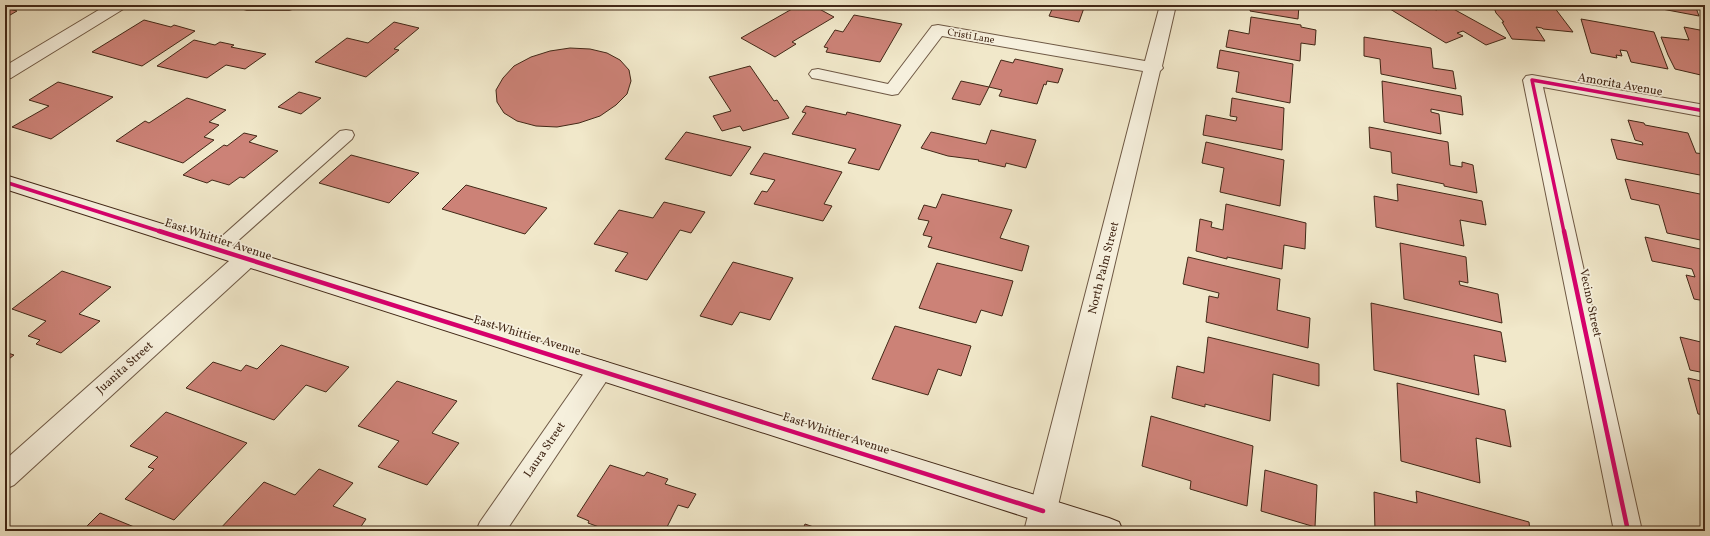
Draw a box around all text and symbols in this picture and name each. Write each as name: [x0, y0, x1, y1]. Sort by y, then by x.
street label: Cristi Lane: [946, 25, 996, 47]
street label: Amorita Avenue: [1576, 70, 1664, 100]
street label: East Whittier Avenue: [162, 215, 274, 265]
street label: North Palm Street: [1085, 220, 1123, 316]
street label: Vecino Street: [1575, 268, 1605, 338]
street label: East Whittier Avenue: [471, 312, 583, 360]
street label: Juanita Street: [93, 338, 157, 398]
street label: East Whittier Avenue: [780, 409, 892, 459]
street label: Laura Street: [520, 419, 570, 481]

